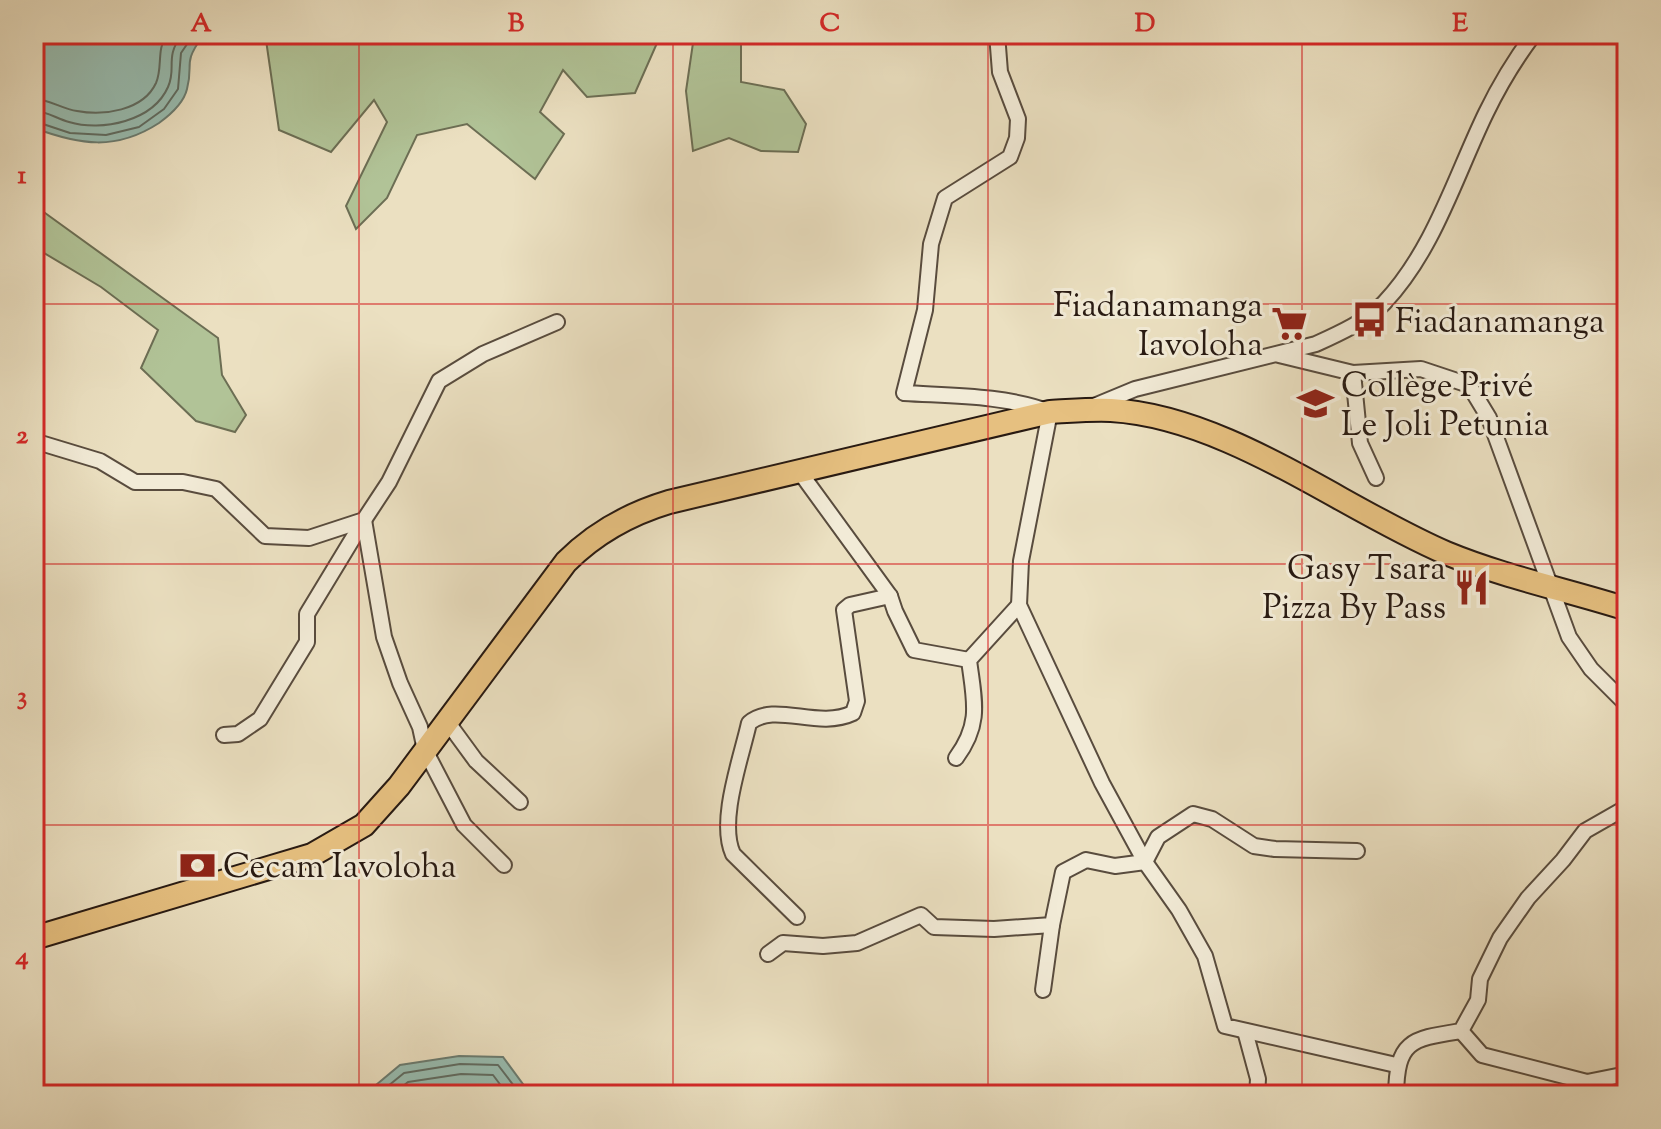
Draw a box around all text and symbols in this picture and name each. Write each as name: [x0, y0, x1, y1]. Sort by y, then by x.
text: A: [190, 6, 212, 43]
text: B: [508, 6, 525, 43]
text: C: [820, 6, 840, 43]
text: D: [1135, 6, 1155, 43]
text: E: [1452, 6, 1468, 43]
text: 1: [18, 158, 27, 195]
place label: Fiadanamanga Iavoloha: [1053, 283, 1263, 371]
place label: Fiadanamanga: [1395, 299, 1605, 348]
bus stop icon: Fiadanamanga: [1350, 301, 1388, 339]
supermarket icon: Fiadanamanga Iavoloha: [1270, 305, 1308, 343]
place label: Collège Privé Le Joli Petunia: [1341, 363, 1549, 451]
school or university icon: Collège Privé Le Joli Petunia: [1296, 385, 1334, 423]
text: 2: [16, 418, 29, 455]
place label: Gasy Tsara Pizza By Pass: [1262, 546, 1446, 634]
restaurant icon: Gasy Tsara Pizza By Pass: [1453, 568, 1491, 606]
text: 3: [17, 679, 27, 716]
place label: Cecam Iavoloha: [223, 844, 456, 893]
bank icon: Cecam Iavoloha: [178, 846, 216, 884]
text: 4: [14, 939, 29, 976]

